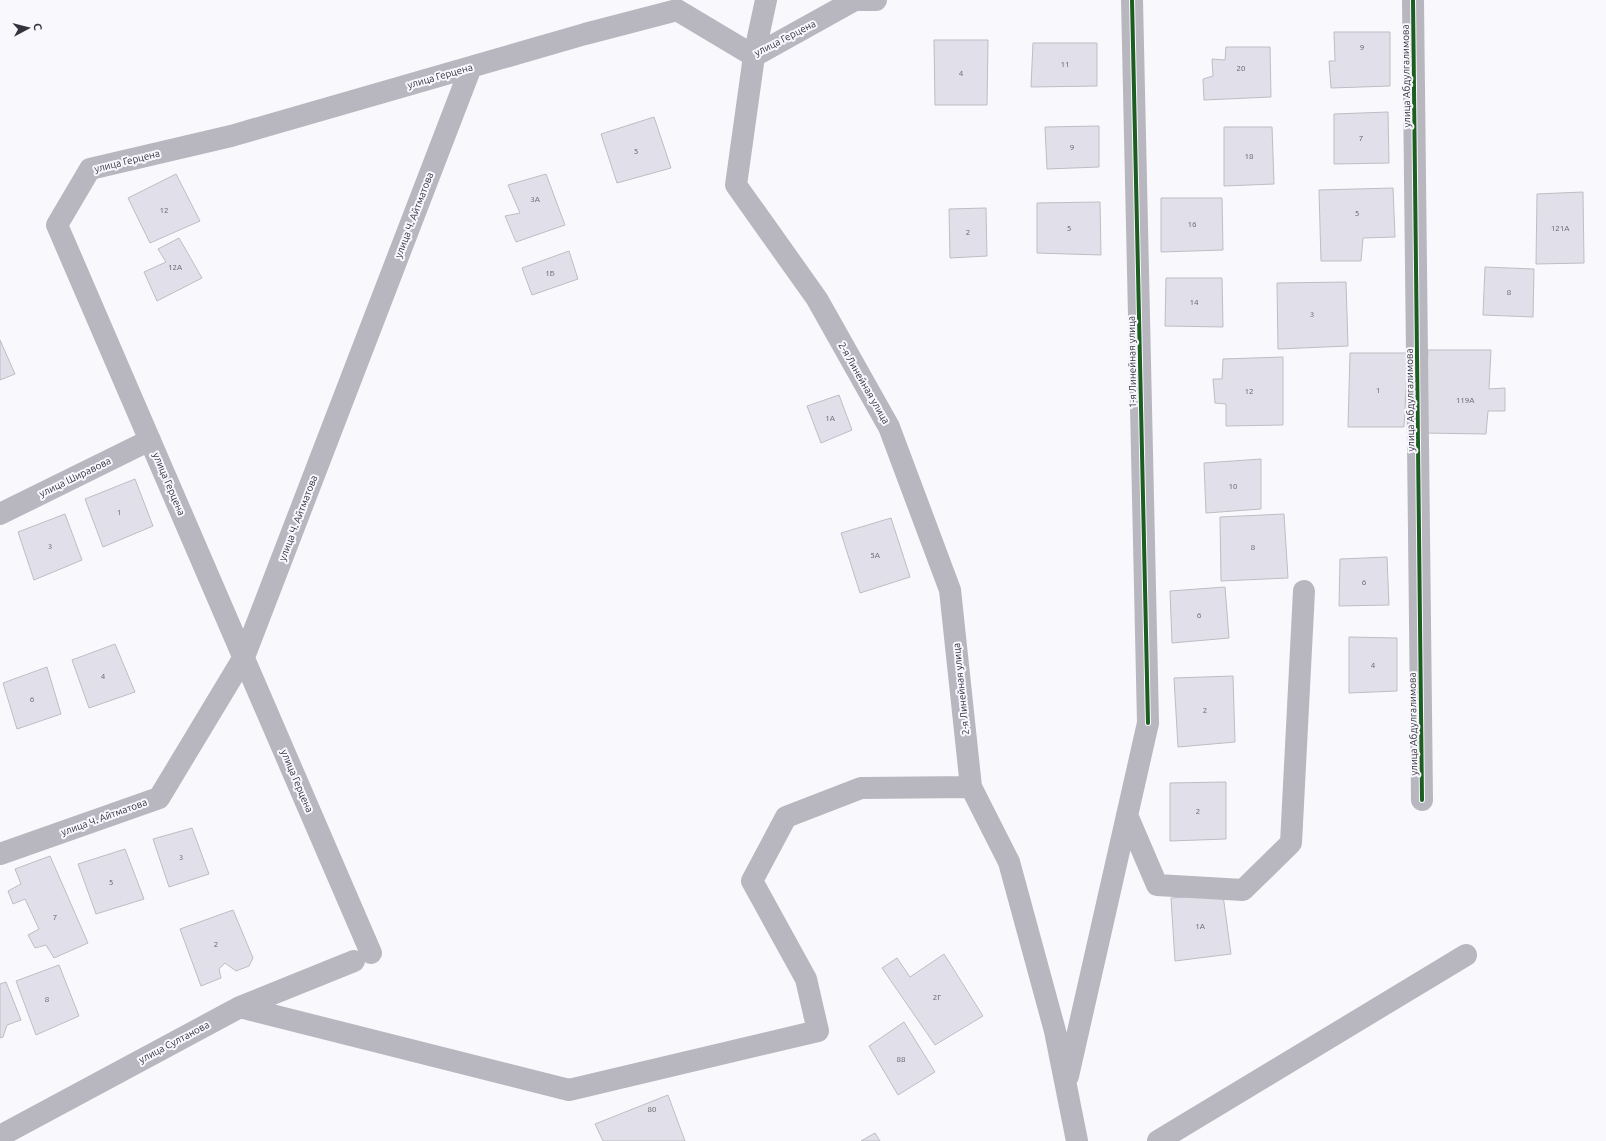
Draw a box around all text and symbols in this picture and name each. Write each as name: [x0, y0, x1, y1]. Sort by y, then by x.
north arrow: [8, 8, 48, 48]
street label: улица Герцена: [753, 18, 817, 58]
text: С: [32, 23, 44, 31]
street label: улица Абдулгалимова: [1400, 24, 1412, 128]
house number: 9: [1360, 43, 1364, 52]
house number: 11: [1060, 60, 1070, 69]
street label: улица Герцена: [406, 61, 474, 91]
house number: 20: [1236, 64, 1246, 73]
house number: 4: [959, 69, 964, 78]
house number: 7: [1359, 134, 1363, 143]
house number: 9: [1070, 143, 1074, 152]
house number: 5: [634, 147, 638, 156]
street label: улица Герцена: [93, 148, 161, 174]
house number: 18: [1244, 152, 1254, 161]
street label: улица Ч. Айтматова: [393, 171, 435, 259]
house number: 3А: [530, 195, 541, 204]
house number: 12: [159, 206, 169, 215]
house number: 5: [1355, 209, 1359, 218]
house number: 16: [1187, 220, 1197, 229]
house number: 5: [1067, 224, 1071, 233]
house number: 121А: [1551, 224, 1570, 233]
house number: 2: [966, 228, 970, 237]
house number: 12А: [168, 263, 183, 272]
house number: 1Б: [545, 269, 555, 278]
house number: 8: [1507, 288, 1512, 297]
house number: 14: [1189, 298, 1199, 307]
house number: 3: [1310, 310, 1314, 319]
street label: 1-я Линейная улица: [1126, 316, 1138, 408]
street label: 2-я Линейная улица: [836, 340, 892, 426]
street label: улица Абдулгалимова: [1404, 348, 1416, 452]
house number: 1: [1376, 386, 1380, 395]
house number: 12: [1244, 387, 1254, 396]
house number: 119А: [1456, 396, 1475, 405]
house number: 1А: [825, 414, 836, 423]
street label: улица Герцена: [151, 451, 187, 517]
street label: улица Ширавова: [37, 455, 113, 499]
street label: улица Ч. Айтматова: [277, 474, 319, 562]
house number: 10: [1228, 482, 1238, 491]
house number: 1: [117, 508, 121, 517]
house number: 3: [48, 542, 52, 551]
house number: 8: [1251, 543, 1256, 552]
house number: 5А: [870, 551, 881, 560]
house number: 6: [1362, 578, 1367, 587]
house number: 6: [1197, 611, 1202, 620]
street label: 2-я Линейная улица: [951, 642, 971, 736]
house number: 4: [1371, 661, 1376, 670]
house number: 4: [101, 672, 106, 681]
street label: улица Абдулгалимова: [1407, 672, 1419, 776]
house number: 6: [30, 695, 35, 704]
house number: 2: [1203, 706, 1207, 715]
street label: улица Герцена: [279, 748, 315, 814]
street label: улица Ч. Айтматова: [59, 796, 149, 838]
house number: 2: [1196, 807, 1200, 816]
house number: 3: [179, 853, 183, 862]
house number: 5: [109, 878, 113, 887]
house number: 7: [53, 913, 57, 922]
house number: 1А: [1195, 922, 1206, 931]
house number: 2: [214, 940, 218, 949]
house number: 2Г: [933, 993, 941, 1002]
house number: 8: [45, 995, 50, 1004]
street label: улица Султанова: [137, 1019, 211, 1065]
house number: 88: [896, 1055, 906, 1064]
house number: 80: [647, 1105, 657, 1114]

